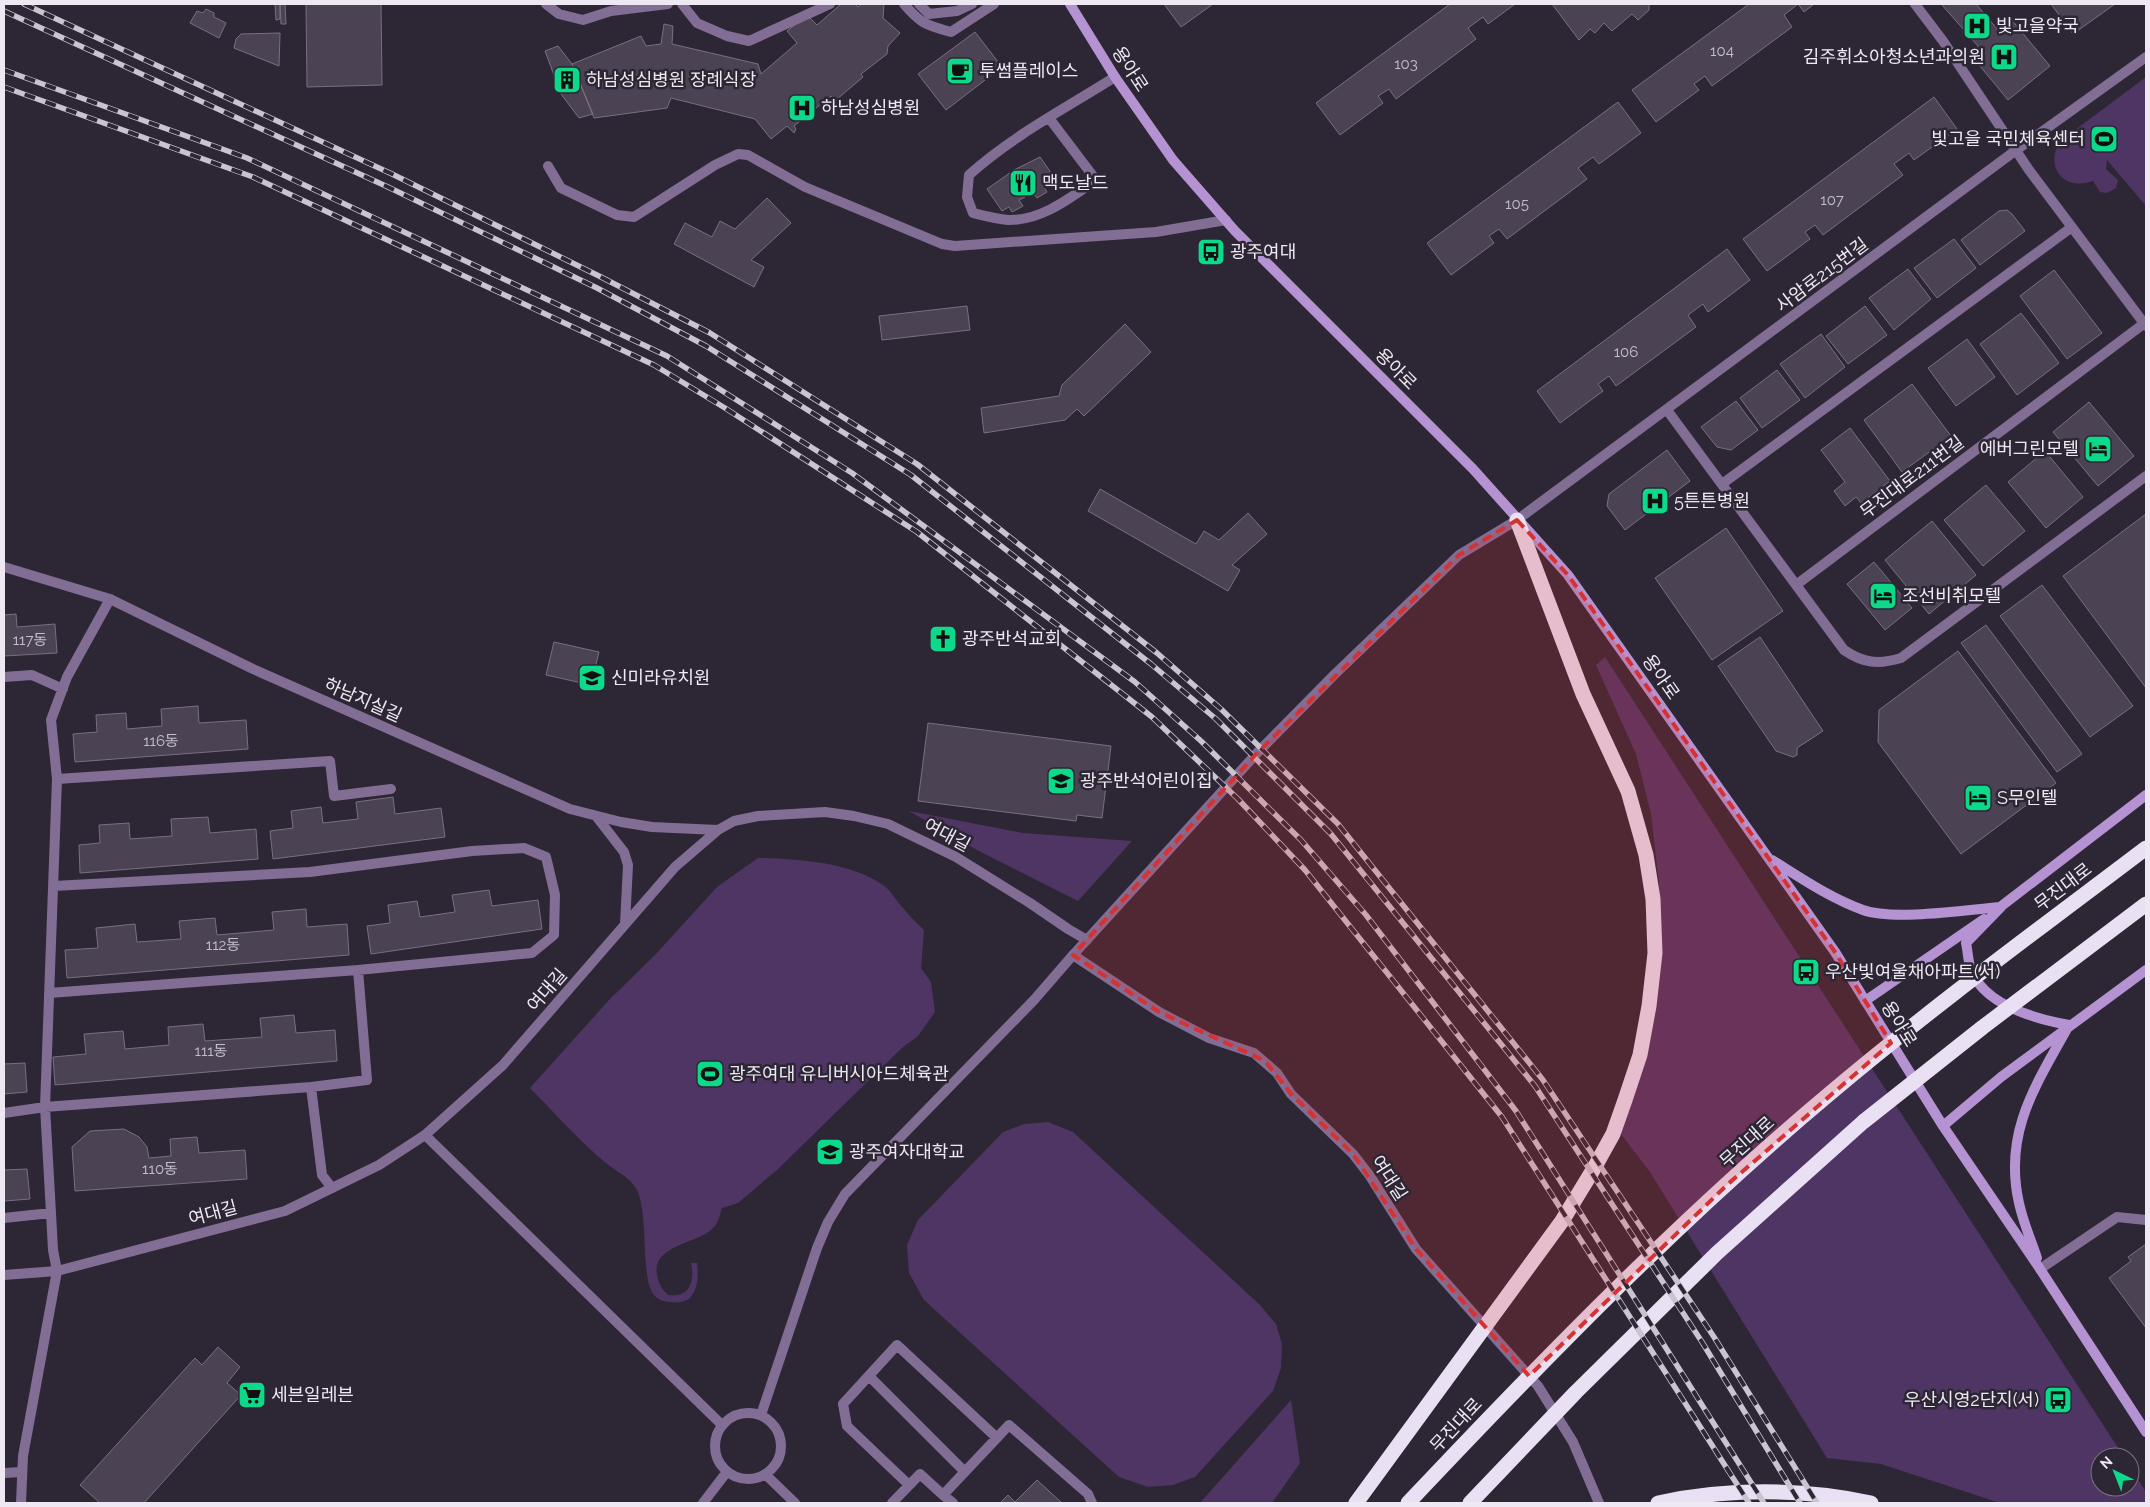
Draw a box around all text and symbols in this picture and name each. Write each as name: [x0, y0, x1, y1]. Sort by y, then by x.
hospital icon: 빛고을약국: [1962, 11, 1992, 41]
place label: 빛고을약국: [1996, 15, 2079, 36]
street label: 용아로: [1108, 42, 1153, 95]
house number: 104: [1710, 42, 1734, 60]
hospital icon: 김주휘소아청소년과의원: [1989, 42, 2019, 72]
place label: 김주휘소아청소년과의원: [1803, 46, 1985, 67]
house number: 103: [1394, 55, 1418, 73]
cafe icon: 투썸플레이스: [945, 56, 975, 86]
place label: 투썸플레이스: [979, 60, 1078, 81]
building icon: 하남성심병원 장례식장: [552, 65, 582, 95]
place label: 하남성심병원 장례식장: [586, 69, 756, 90]
hospital icon: 하남성심병원: [787, 93, 817, 123]
place label: 하남성심병원: [821, 97, 920, 118]
sports icon: 빛고을 국민체육센터: [2089, 124, 2119, 154]
place label: 빛고을 국민체육센터: [1931, 128, 2085, 149]
restaurant icon: 맥도날드: [1008, 168, 1038, 198]
place label: 맥도날드: [1042, 172, 1108, 193]
house number: 107: [1820, 191, 1844, 209]
house number: 105: [1505, 195, 1529, 213]
street label: 사암로215번길: [1772, 233, 1872, 316]
bus stop icon: 광주여대: [1196, 237, 1226, 267]
place label: 광주여대: [1230, 241, 1296, 262]
house number: 106: [1614, 343, 1638, 361]
street label: 용아로: [1371, 344, 1421, 394]
street label: 무진대로211번길: [1856, 431, 1968, 522]
hotel icon: 에버그린모텔: [2083, 434, 2113, 464]
place label: 에버그린모텔: [1980, 438, 2079, 459]
hospital icon: 5튼튼병원: [1640, 486, 1670, 516]
place label: 5튼튼병원: [1674, 490, 1750, 511]
hotel icon: 조선비취모텔: [1868, 581, 1898, 611]
place label: 조선비취모텔: [1902, 585, 2001, 606]
church icon: 광주반석교회: [928, 624, 958, 654]
place label: 광주반석교회: [962, 628, 1061, 649]
house number: 117동: [13, 631, 47, 649]
street label: 용아로: [1639, 650, 1684, 703]
school or university icon: 신미라유치원: [577, 663, 607, 693]
place label: 신미라유치원: [611, 667, 710, 688]
street label: 하남지실길: [321, 673, 405, 726]
house number: 116동: [143, 732, 179, 750]
school or university icon: 광주반석어린이집: [1046, 766, 1076, 796]
place label: 광주반석어린이집: [1080, 770, 1212, 791]
hotel icon: S무인텔: [1963, 783, 1993, 813]
place label: S무인텔: [1997, 787, 2058, 808]
street label: 여대길: [920, 814, 974, 855]
street label: 무진대로: [2030, 858, 2095, 915]
house number: 112동: [206, 936, 240, 954]
bus stop icon: 우산빛여울채아파트(서): [1791, 957, 1821, 987]
place label: 우산빛여울채아파트(서): [1825, 961, 2000, 982]
street label: 여대길: [522, 964, 571, 1015]
street label: 용아로: [1877, 997, 1921, 1050]
house number: 111동: [194, 1042, 228, 1060]
sports icon: 광주여대 유니버시아드체육관: [695, 1059, 725, 1089]
place label: 광주여대 유니버시아드체육관: [729, 1063, 949, 1084]
street label: 무진대로: [1715, 1112, 1778, 1172]
school or university icon: 광주여자대학교: [815, 1137, 845, 1167]
place label: 광주여자대학교: [849, 1141, 965, 1162]
street label: 여대길: [1367, 1151, 1412, 1204]
house number: 110동: [142, 1160, 178, 1178]
street label: 여대길: [186, 1196, 240, 1229]
supermarket icon: 세븐일레븐: [237, 1380, 267, 1410]
place label: 세븐일레븐: [271, 1384, 354, 1405]
bus stop icon: 우산시영2단지(서): [2043, 1385, 2073, 1415]
place label: 우산시영2단지(서): [1904, 1389, 2039, 1410]
street label: 무진대로: [1425, 1393, 1486, 1456]
north arrow: [2090, 1447, 2140, 1497]
text: N: [2097, 1453, 2115, 1472]

